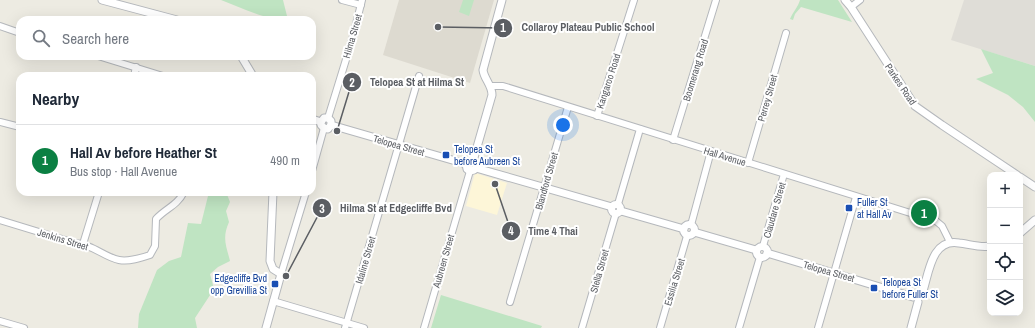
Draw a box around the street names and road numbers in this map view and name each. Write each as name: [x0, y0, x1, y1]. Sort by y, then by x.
street label: Hilma Street: [340, 12, 365, 60]
street label: Boomerang Road: [680, 38, 711, 103]
street label: Kangaroo Road: [593, 52, 624, 110]
street label: Parkes Road: [882, 61, 919, 108]
street label: Perrey Street: [755, 72, 781, 123]
street label: Telopea Street: [372, 132, 427, 159]
street label: Hall Avenue: [702, 144, 748, 169]
street label: Blandford Street: [532, 150, 561, 211]
street label: Claudare Street: [760, 180, 789, 240]
street label: Jenkins Street: [36, 226, 91, 254]
street label: Aubreen Street: [429, 232, 458, 290]
street label: Idaline Street: [353, 234, 379, 285]
street label: Stella Street: [587, 247, 612, 294]
street label: Essilia Street: [661, 256, 688, 307]
street label: Telopea Street: [802, 258, 857, 285]

